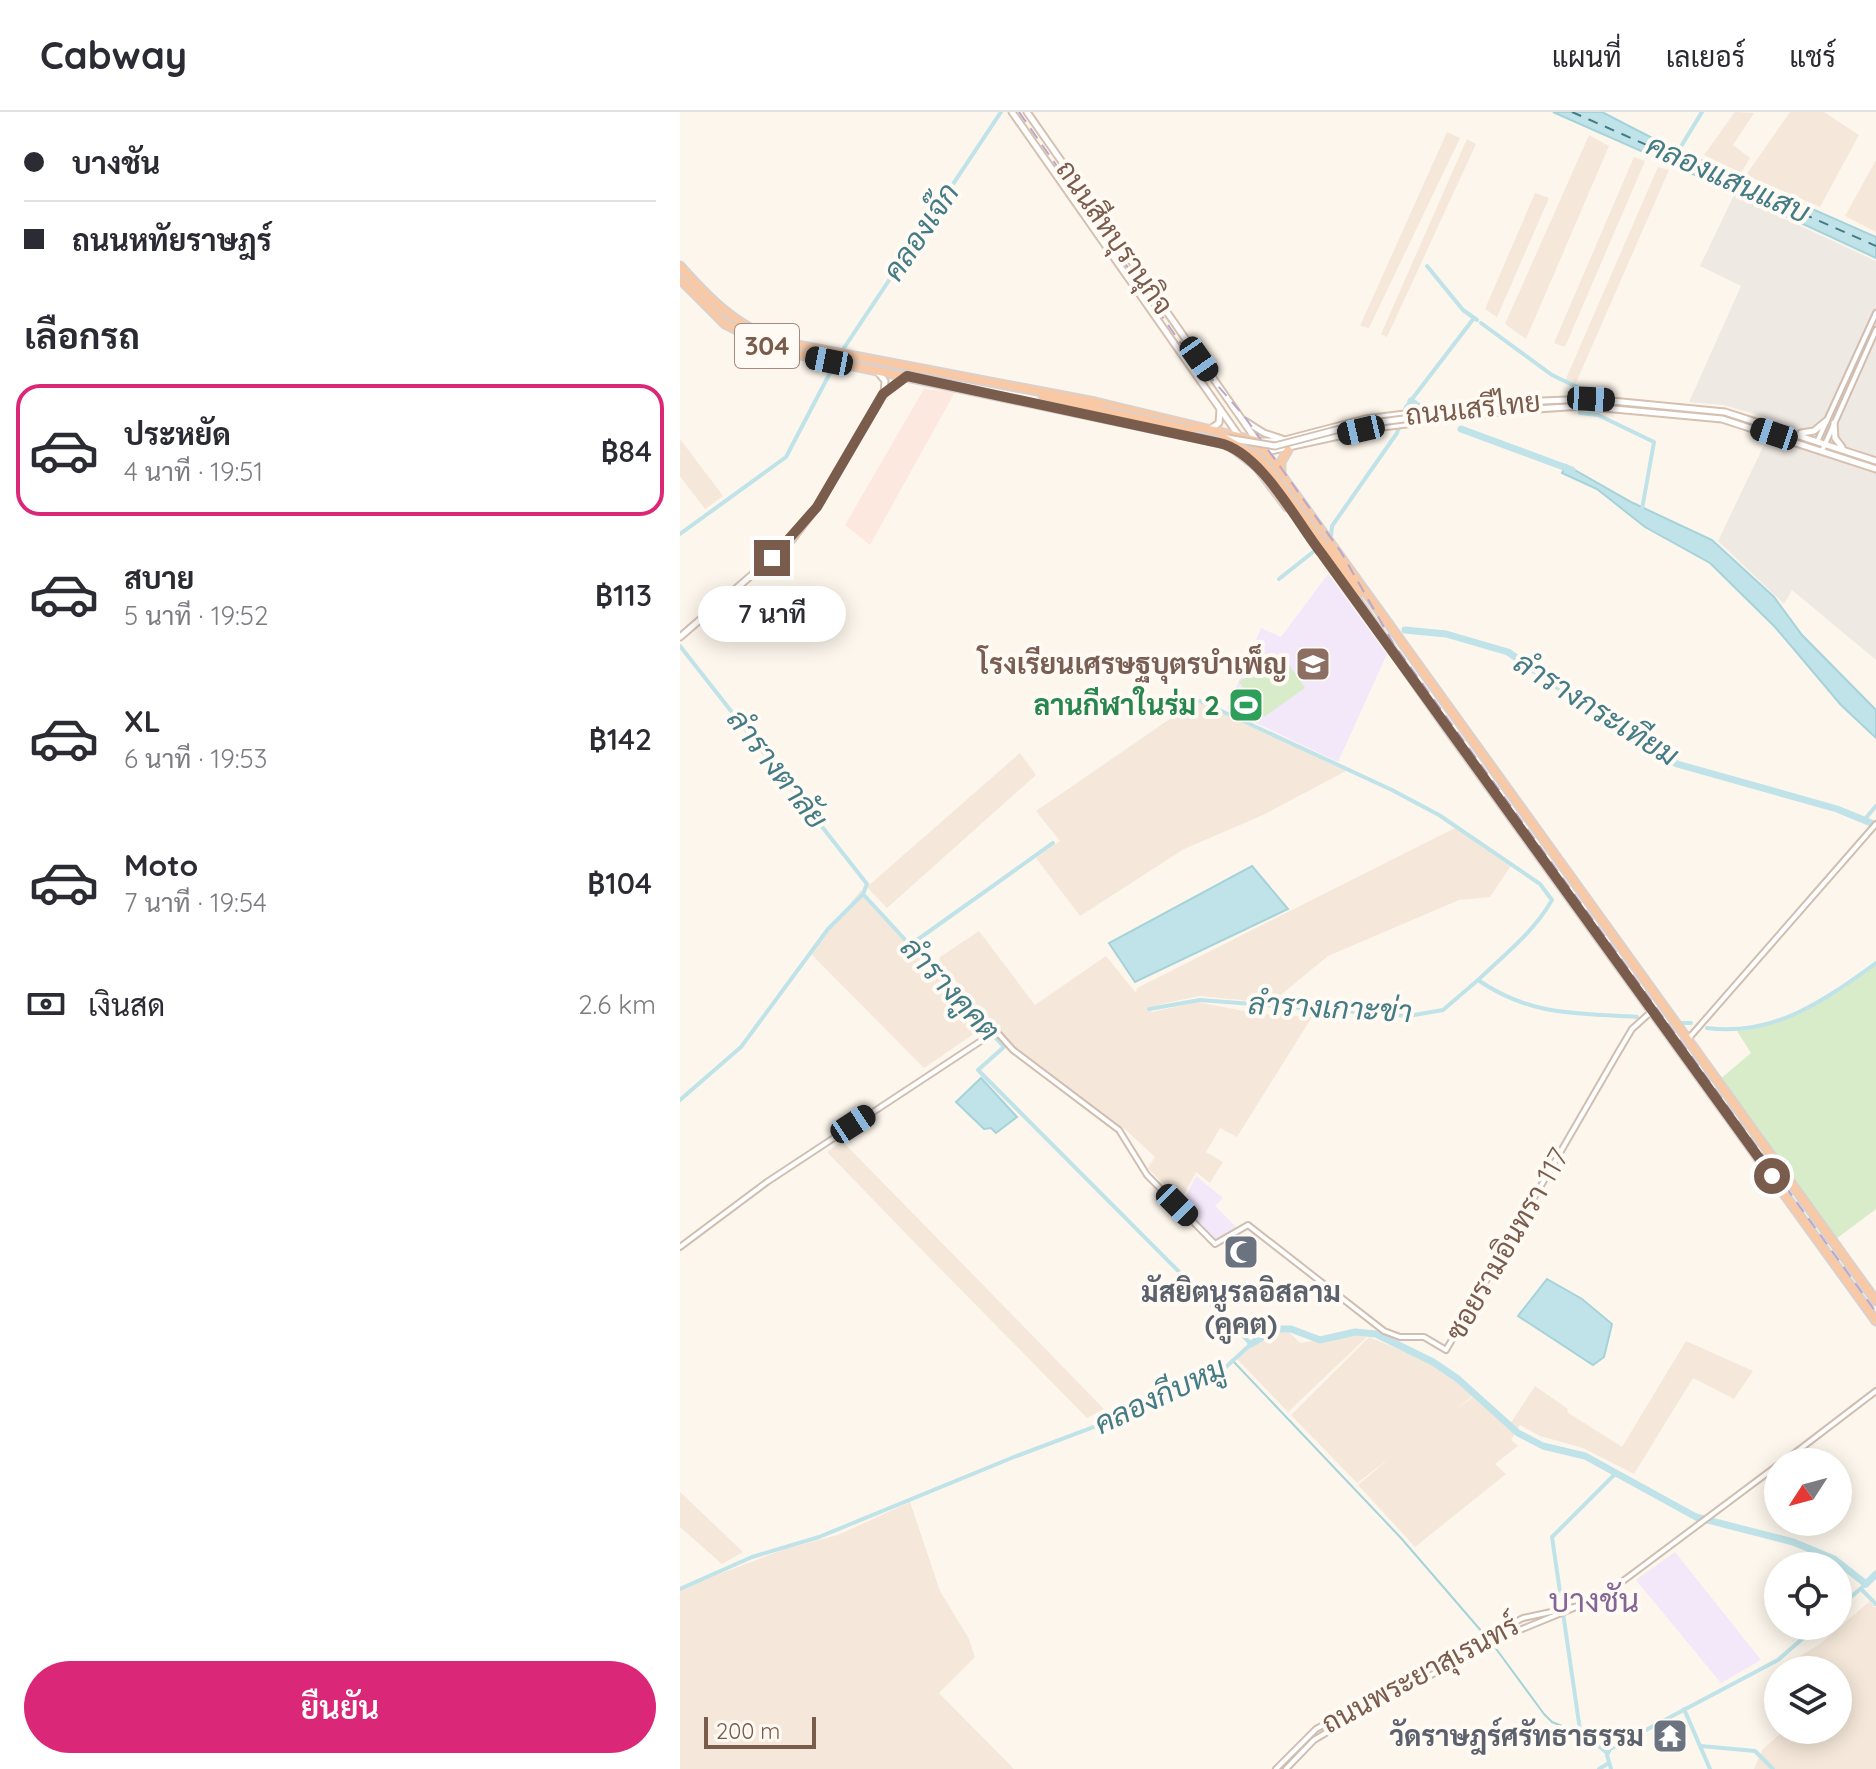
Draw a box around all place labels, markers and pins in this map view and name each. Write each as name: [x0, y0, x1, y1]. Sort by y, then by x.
place label: โรงเรียนเศรษฐบุตรบำเพ็ญ: [976, 644, 1287, 684]
school or university icon: โรงเรียนเศรษฐบุตรบำเพ็ญ: [1294, 645, 1332, 683]
place label: ลานกีฬาในร่ม 2: [1034, 686, 1220, 722]
sports icon: ลานกีฬาในร่ม 2: [1227, 686, 1265, 724]
mosque icon: มัสยิตนูรลอิสลาม (คูคต): [1222, 1233, 1260, 1271]
place label: มัสยิตนูรลอิสลาม (คูคต): [1141, 1274, 1341, 1344]
place label: วัดราษฎร์ศรัทธาธรรม: [1389, 1717, 1644, 1755]
temple icon: วัดราษฎร์ศรัทธาธรรม: [1651, 1717, 1689, 1755]

